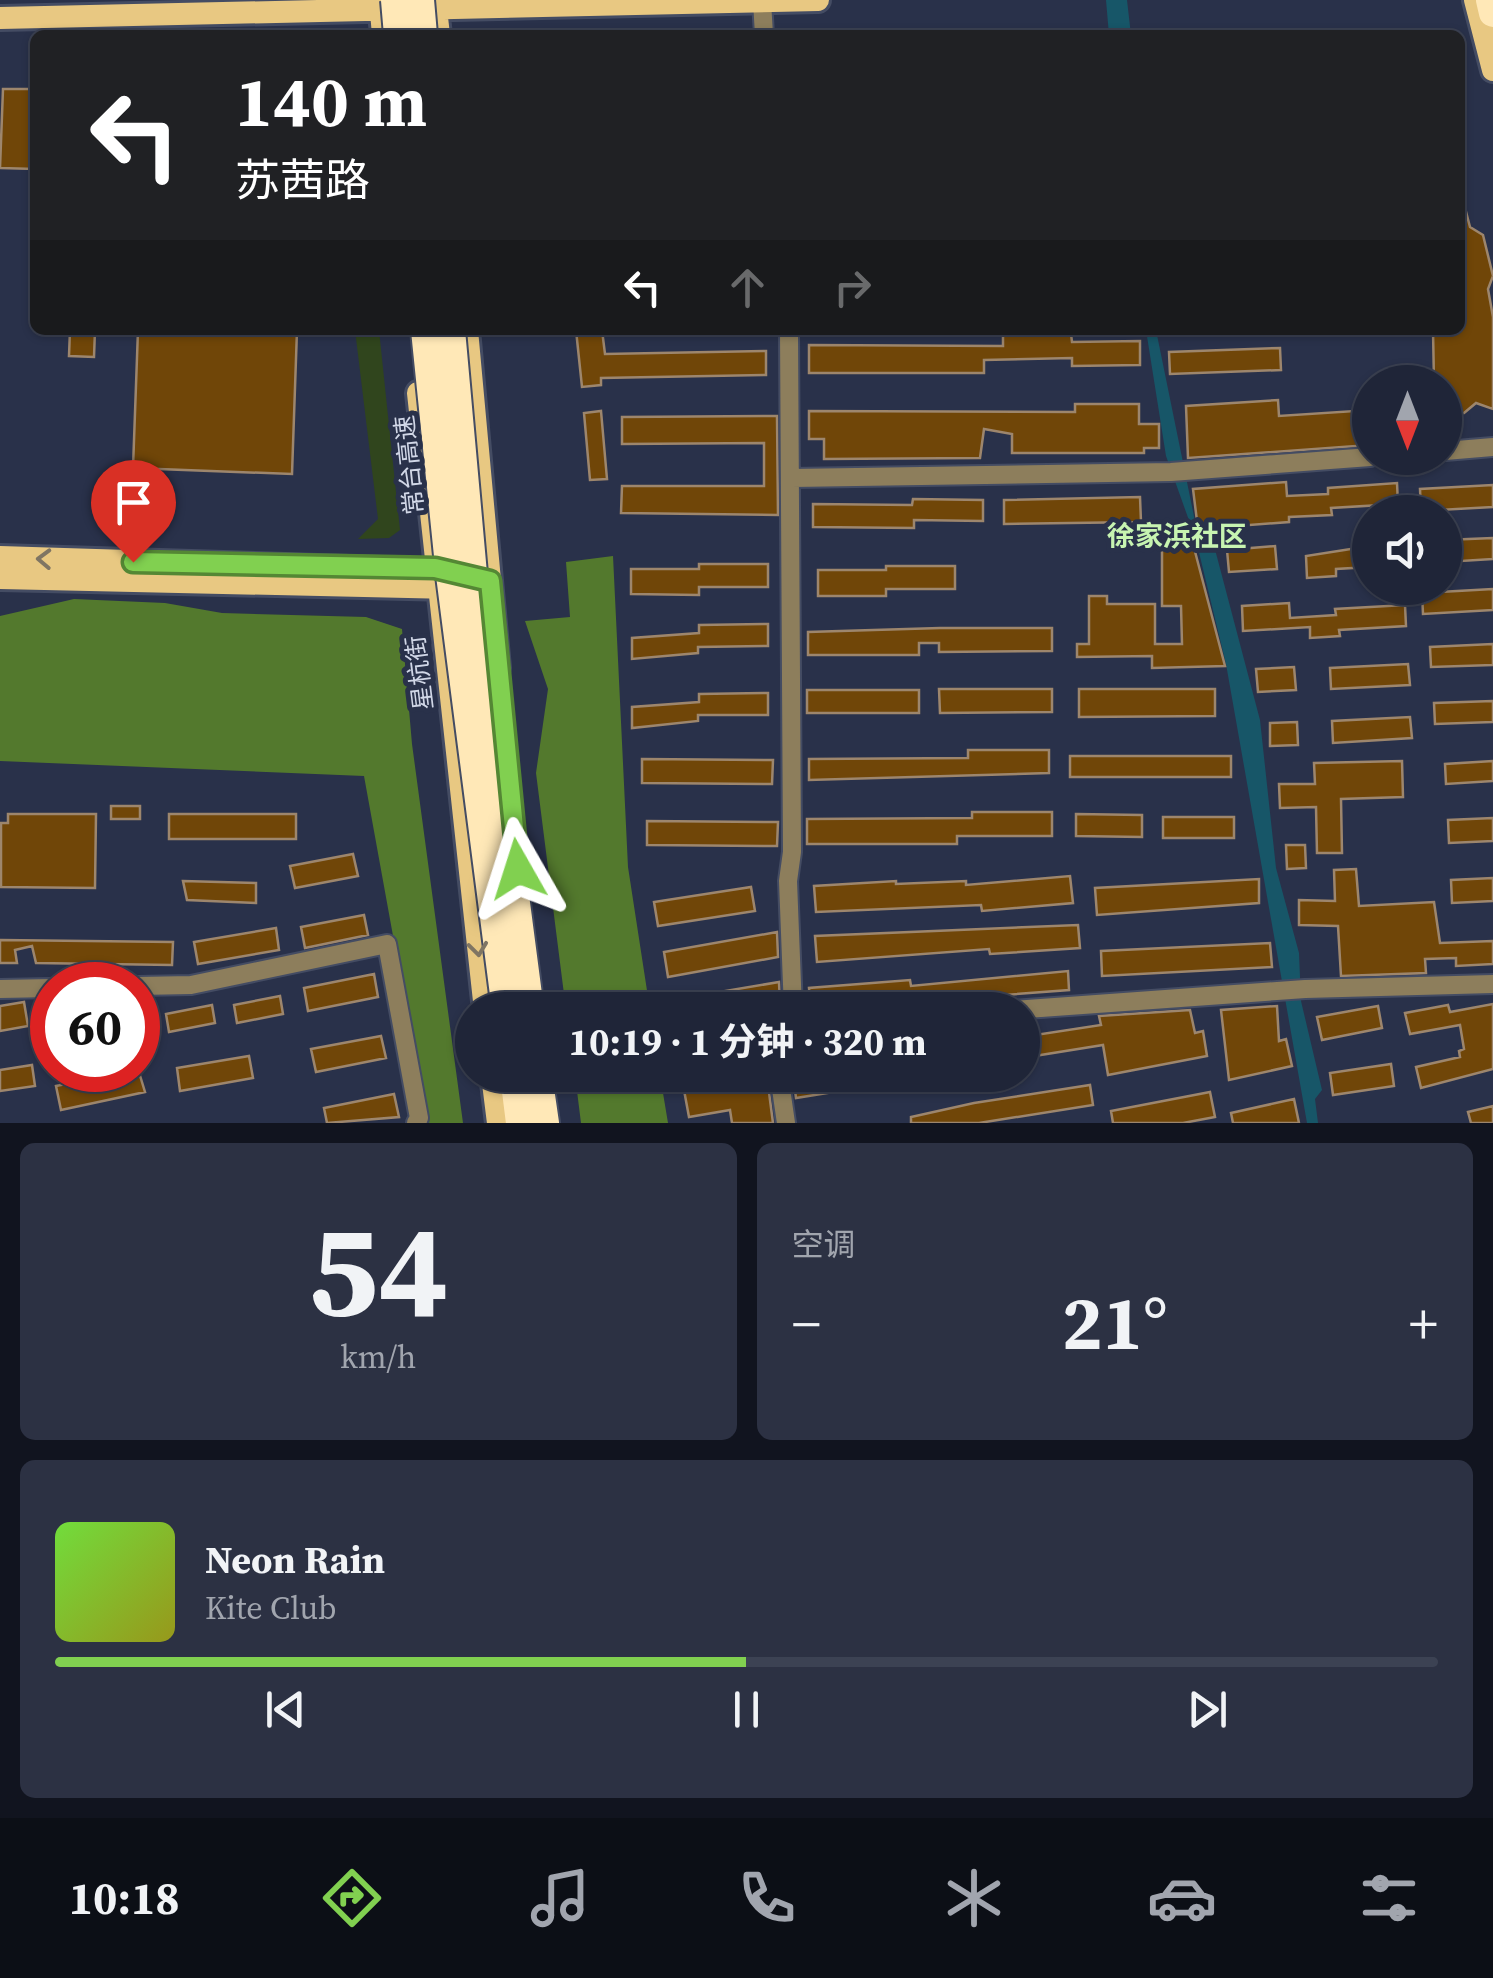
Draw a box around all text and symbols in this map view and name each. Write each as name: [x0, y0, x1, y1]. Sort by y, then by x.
text: 140 m: [235, 53, 427, 149]
icon: left: [70, 70, 200, 200]
text: 苏茜路: [235, 149, 370, 211]
icon: left: [615, 260, 670, 315]
icon: ahead: [720, 260, 775, 315]
icon: right: [825, 260, 880, 315]
north arrow: [1352, 365, 1462, 475]
map controls: [1352, 365, 1462, 605]
street label: 常台高速: [387, 413, 431, 517]
pin: [91, 460, 176, 563]
icon: arrive: [106, 475, 161, 530]
button: sound: [1352, 495, 1462, 605]
district label: 徐家浜社区: [1107, 517, 1247, 555]
one-way arrow: [35, 548, 51, 569]
street label: 星杭街: [398, 634, 440, 712]
position arrow: [466, 817, 570, 921]
one-way arrow: [467, 941, 488, 957]
speed limit sign: 60: [30, 962, 160, 1092]
text: 10:19 · 1 分钟 · 320 m: [568, 1016, 927, 1068]
text: 54: [308, 1180, 449, 1359]
text: 空调: [792, 1223, 856, 1267]
text: 21°: [1062, 1271, 1168, 1374]
text: −: [792, 1286, 821, 1361]
text: +: [1409, 1286, 1438, 1361]
text: km/h: [340, 1335, 416, 1379]
text: Neon Rain: [205, 1534, 385, 1586]
text: Kite Club: [205, 1586, 337, 1630]
icon: previous: [258, 1682, 313, 1737]
icon: pause: [719, 1682, 774, 1737]
icon: next: [1180, 1682, 1235, 1737]
icon: directions: [317, 1863, 387, 1933]
icon: music: [525, 1863, 595, 1933]
icon: phone: [732, 1863, 802, 1933]
icon: climate: [939, 1863, 1009, 1933]
icon: car: [1147, 1863, 1217, 1933]
icon: filters: [1354, 1863, 1424, 1933]
text: 10:18: [69, 1867, 180, 1929]

